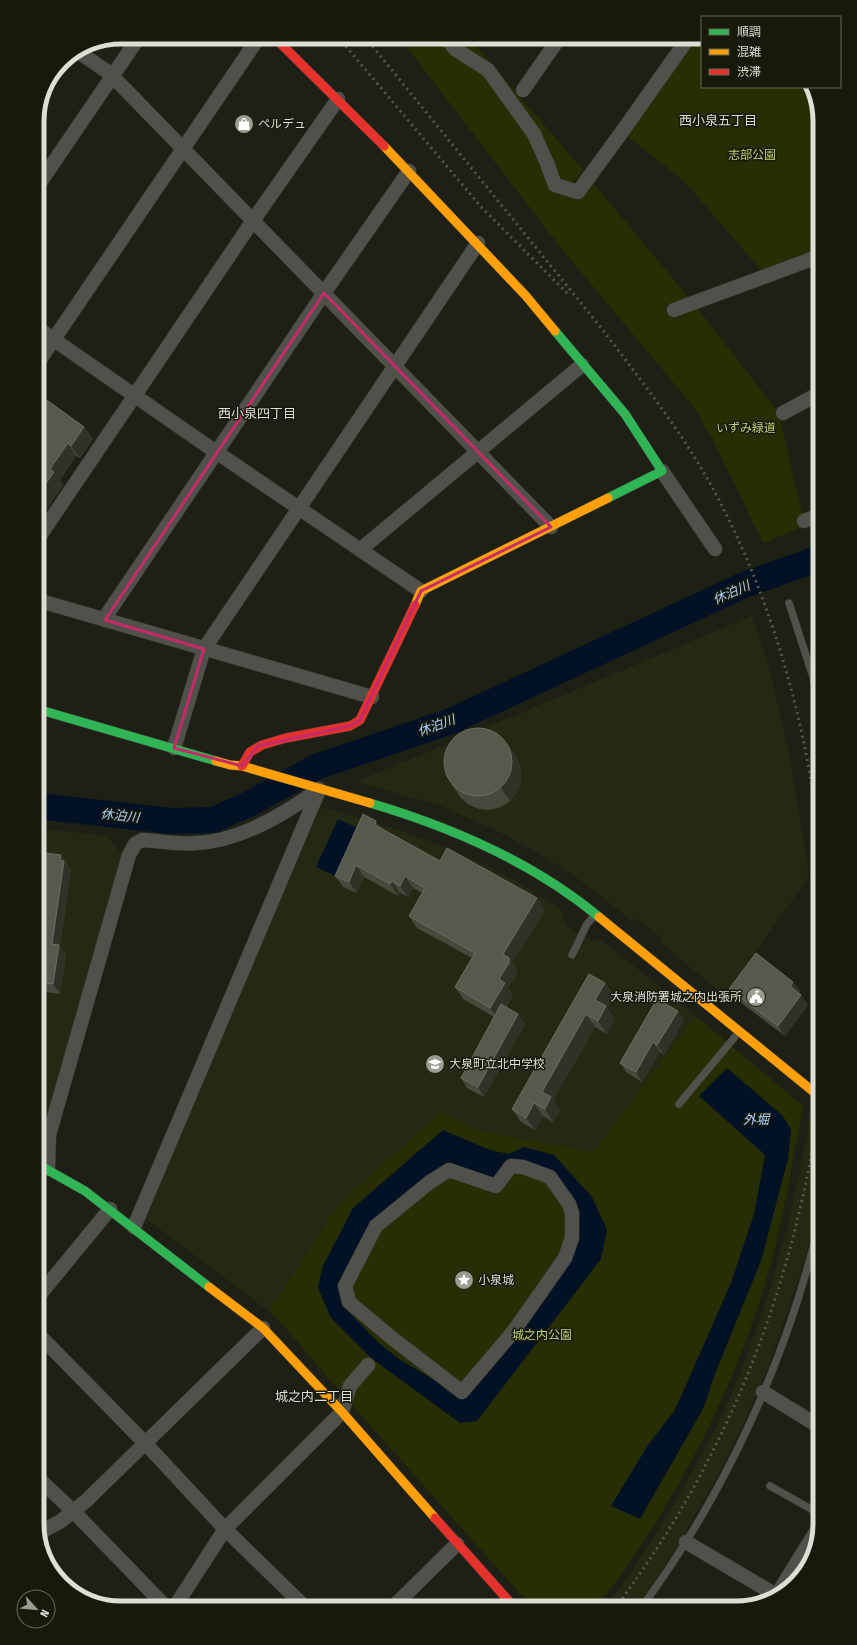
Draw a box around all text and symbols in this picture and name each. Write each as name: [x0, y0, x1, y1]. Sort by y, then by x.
legend: [701, 16, 841, 88]
text: 順調: [737, 25, 761, 39]
text: 混雑: [737, 45, 761, 59]
text: 渋滞: [737, 65, 761, 79]
shop icon: ペルデュ: [233, 113, 255, 135]
district label: 西小泉五丁目: [679, 113, 757, 128]
place label: ペルデュ: [258, 117, 306, 131]
park label: 志部公園: [728, 148, 776, 162]
district label: 西小泉四丁目: [218, 406, 296, 421]
park label: いずみ緑道: [716, 421, 776, 435]
water label: 休泊川: [710, 577, 754, 607]
water label: 休泊川: [415, 711, 459, 739]
water label: 休泊川: [100, 806, 142, 825]
public building icon: 大泉消防署城之内出張所: [745, 986, 767, 1008]
place label: 大泉消防署城之内出張所: [610, 990, 742, 1004]
school or university icon: 大泉町立北中学校: [424, 1053, 446, 1075]
place label: 大泉町立北中学校: [449, 1057, 545, 1071]
water label: 外堀: [743, 1112, 771, 1127]
place icon: 小泉城: [453, 1269, 475, 1291]
place label: 小泉城: [478, 1273, 514, 1287]
park label: 城之内公園: [512, 1328, 572, 1342]
district label: 城之内二丁目: [275, 1389, 353, 1404]
north arrow: [16, 1589, 56, 1629]
text: N: [37, 1607, 52, 1619]

